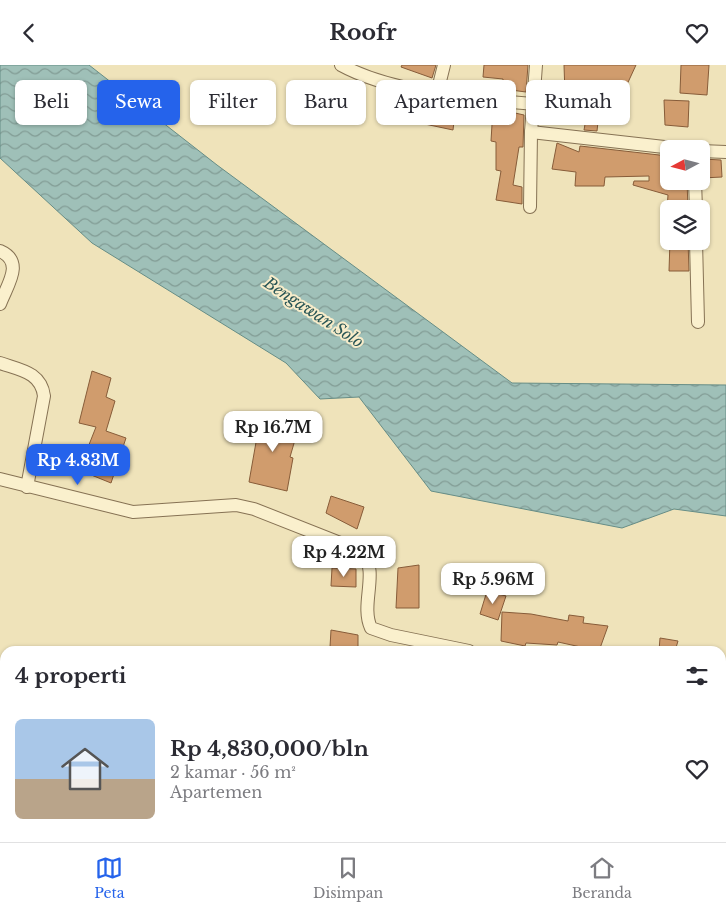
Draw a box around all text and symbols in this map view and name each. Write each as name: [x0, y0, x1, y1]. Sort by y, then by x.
icon: back: [15, 19, 43, 47]
text: Roofr: [329, 19, 397, 46]
icon: heart: [683, 19, 711, 47]
chip: Beli: [15, 80, 87, 125]
chip: Sewa: [97, 80, 180, 125]
chip: Filter: [190, 80, 276, 125]
chip: Baru: [286, 80, 366, 125]
chip: Apartemen: [376, 80, 516, 125]
chip: Rumah: [526, 80, 630, 125]
north arrow: [660, 140, 710, 190]
map controls: [660, 140, 710, 250]
button: layers: [660, 200, 710, 250]
water label: Bengawan Solo: [260, 272, 368, 352]
pin: Rp 16.7M: [221, 411, 325, 453]
text: Rp 16.7M: [235, 417, 311, 437]
pin: Rp 4.83M: [26, 443, 130, 486]
text: Rp 4.83M: [37, 450, 119, 470]
pin: Rp 4.22M: [292, 535, 396, 578]
text: Rp 4.22M: [303, 542, 385, 562]
pin: Rp 5.96M: [441, 563, 545, 605]
text: Rp 5.96M: [452, 569, 534, 589]
icon: filters: [683, 662, 711, 690]
text: 4 properti: [15, 663, 126, 689]
text: Rp 4,830,000/bln: [170, 736, 369, 762]
icon: home: [55, 739, 115, 799]
icon: heart: [683, 755, 711, 783]
text: 2 kamar · 56 m²: [170, 762, 296, 782]
text: Apartemen: [170, 782, 262, 802]
tab: Peta: [94, 854, 125, 902]
tab: Disimpan: [313, 854, 383, 902]
tab: Beranda: [572, 854, 632, 902]

